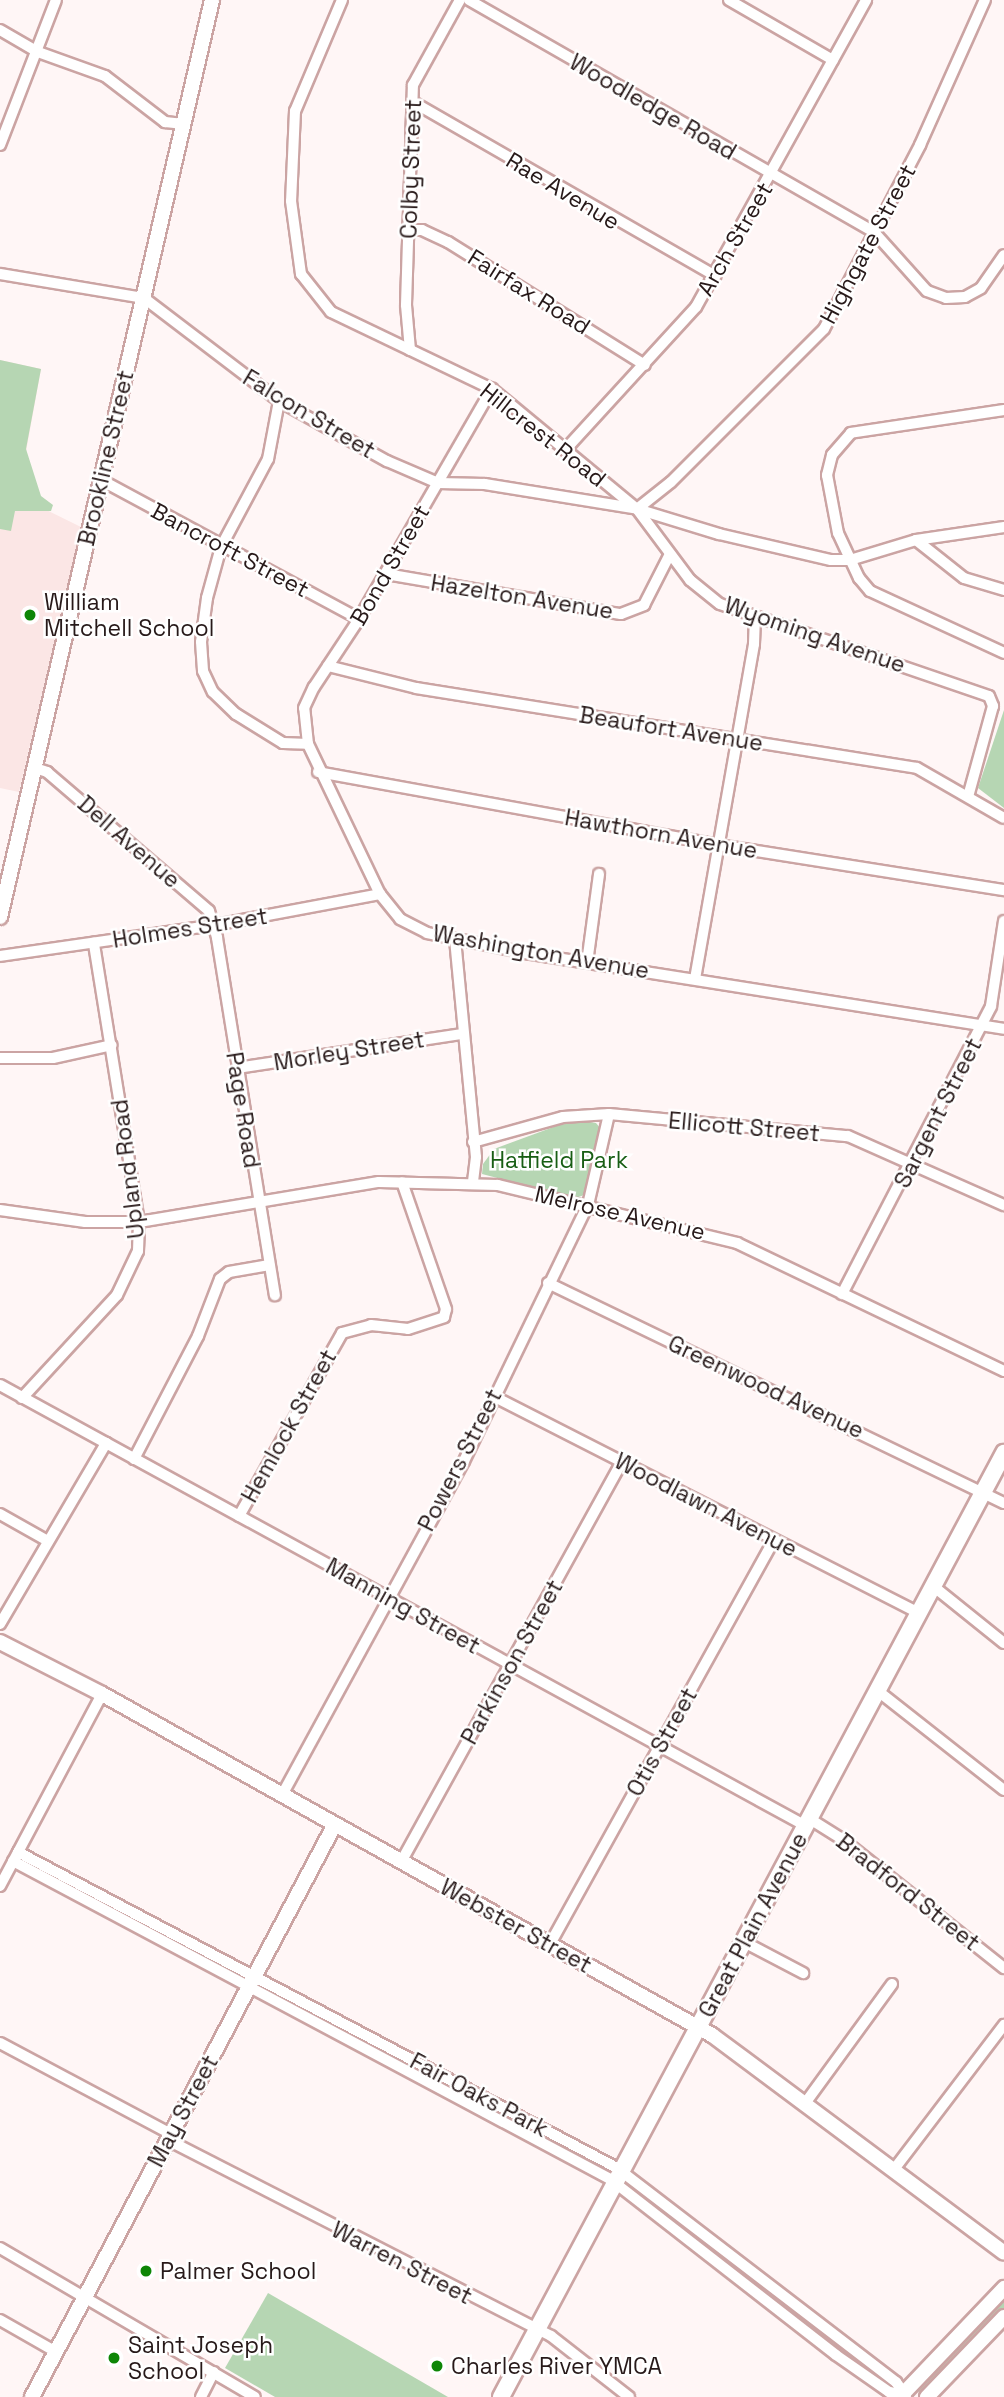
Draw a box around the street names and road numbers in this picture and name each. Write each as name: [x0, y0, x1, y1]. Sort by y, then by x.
street label: Woodledge Road: [565, 48, 741, 166]
street label: Colby Street: [395, 99, 427, 239]
street label: Rae Avenue: [501, 146, 625, 236]
street label: Highgate Street: [814, 159, 922, 329]
street label: Arch Street: [691, 177, 779, 301]
street label: Fairfax Road: [463, 243, 595, 341]
street label: Falcon Street: [238, 364, 380, 464]
street label: Brookline Street: [72, 367, 140, 549]
street label: Hillcrest Road: [474, 377, 612, 493]
street label: Bancroft Street: [146, 497, 314, 603]
street label: Bond Street: [344, 500, 436, 630]
street label: Hazelton Avenue: [429, 569, 615, 625]
street label: Wyoming Avenue: [721, 591, 909, 679]
street label: Beaufort Avenue: [577, 701, 765, 757]
street label: Dell Avenue: [72, 790, 186, 894]
street label: Hawthorn Avenue: [562, 803, 760, 865]
street label: Holmes Street: [110, 902, 270, 954]
street label: Washington Avenue: [431, 919, 651, 985]
street label: Morley Street: [272, 1025, 426, 1077]
street label: Sargent Street: [888, 1033, 988, 1193]
street label: Page Road: [220, 1050, 266, 1170]
street label: Upland Road: [106, 1098, 150, 1240]
street label: Ellicott Street: [667, 1107, 821, 1147]
street label: Melrose Avenue: [532, 1180, 708, 1246]
street label: Greenwood Avenue: [664, 1329, 868, 1445]
street label: Hemlock Street: [236, 1345, 342, 1507]
street label: Powers Street: [412, 1384, 508, 1536]
street label: Woodlawn Avenue: [610, 1447, 802, 1563]
street label: Manning Street: [321, 1552, 485, 1660]
street label: Parkinson Street: [455, 1575, 569, 1749]
street label: Otis Street: [621, 1683, 703, 1801]
street label: Bradford Street: [831, 1827, 985, 1957]
street label: Great Plain Avenue: [693, 1828, 813, 2022]
street label: Webster Street: [436, 1873, 596, 1979]
street label: Fair Oaks Park: [405, 2047, 553, 2143]
street label: May Street: [142, 2050, 224, 2172]
street label: Warren Street: [327, 2216, 477, 2310]

